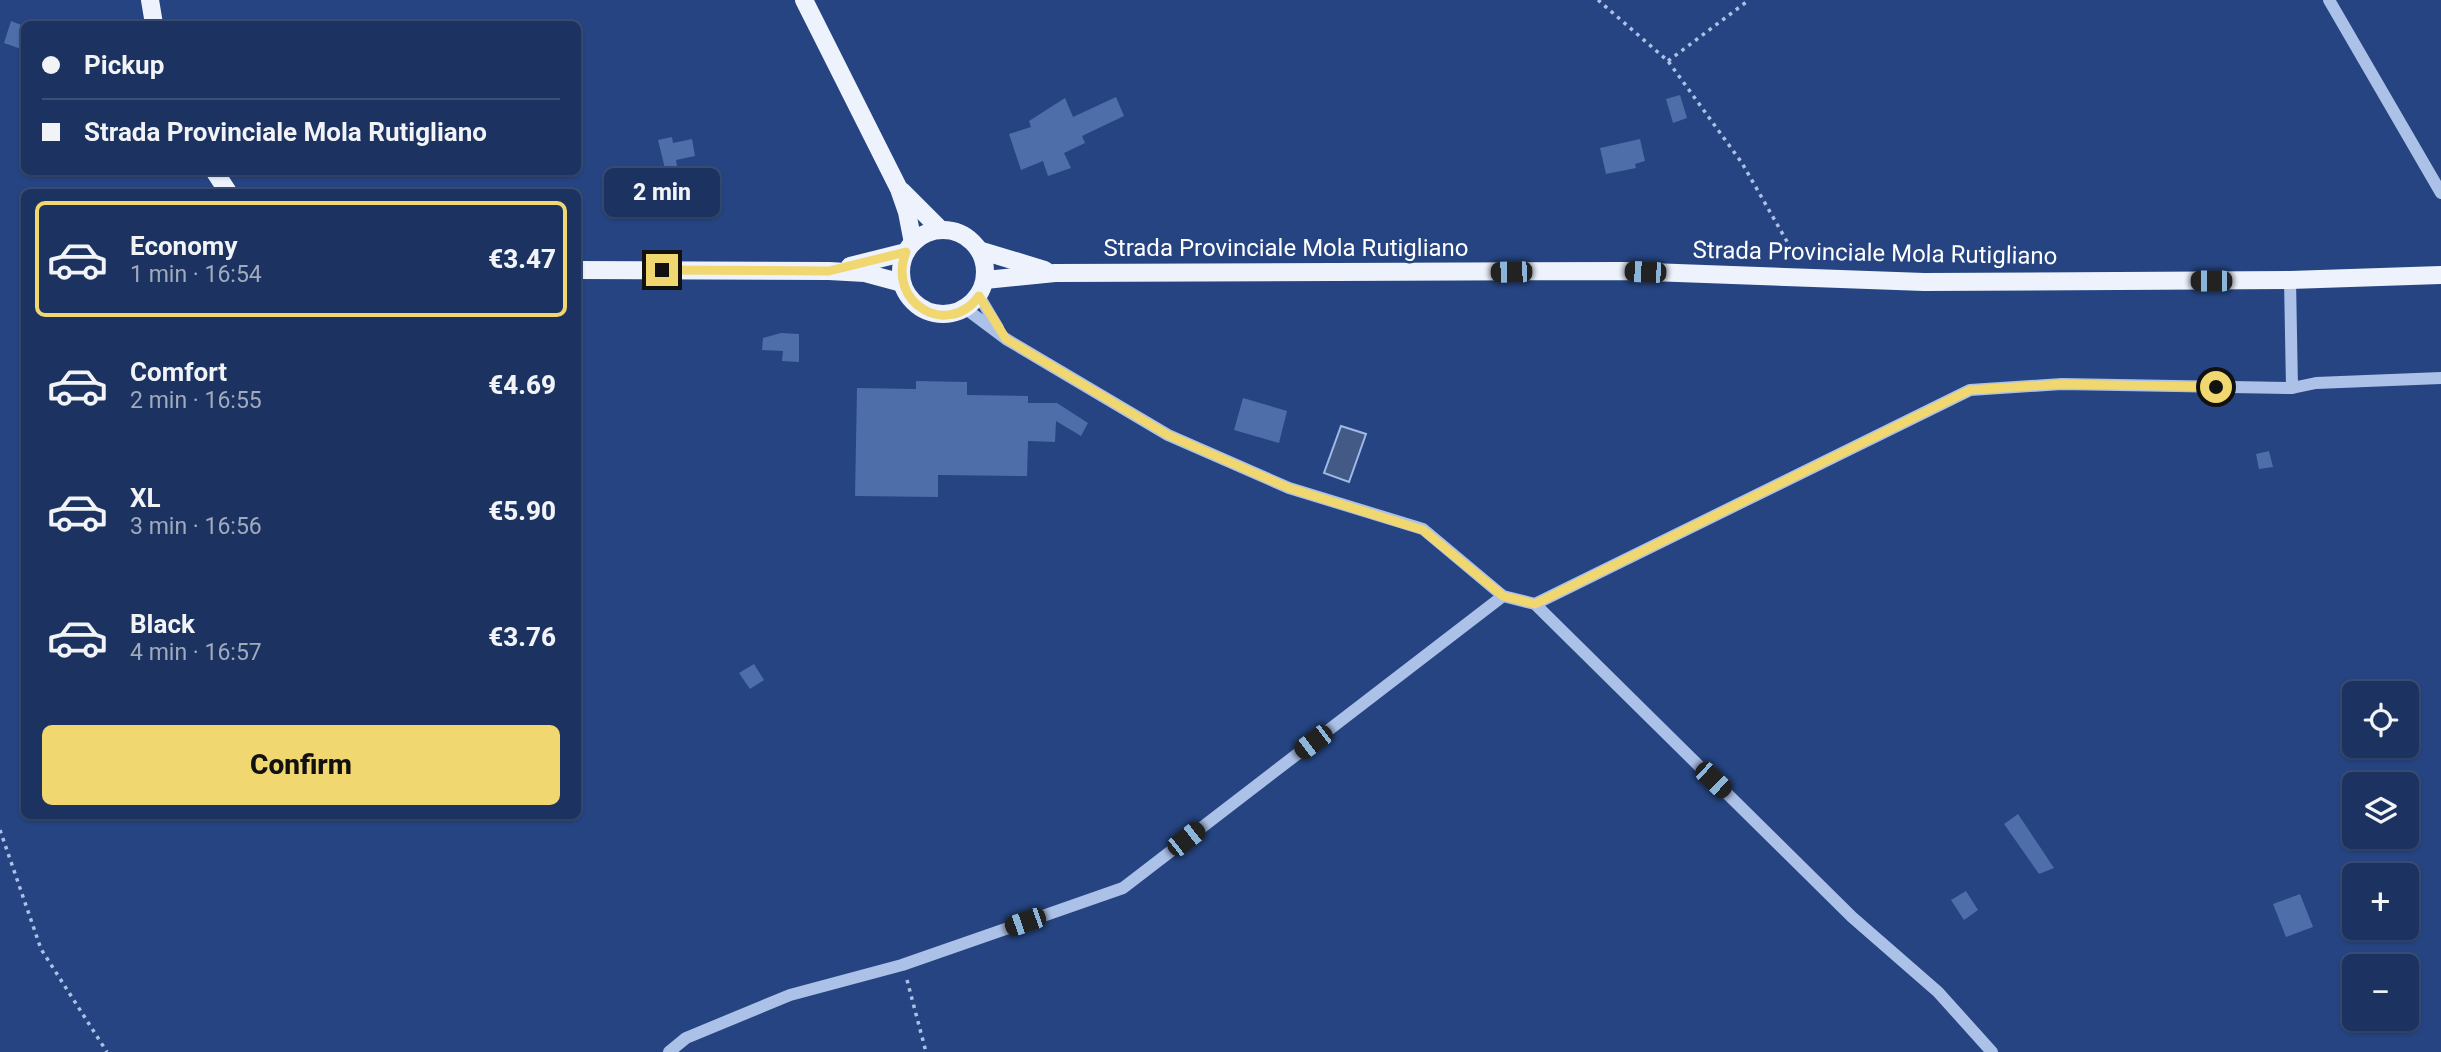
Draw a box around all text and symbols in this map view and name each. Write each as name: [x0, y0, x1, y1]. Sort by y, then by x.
text: Pickup: [84, 50, 164, 80]
text: Strada Provinciale Mola Rutigliano: [84, 117, 487, 147]
callout: 2 min: [604, 168, 720, 218]
text: 2 min: [633, 179, 691, 206]
icon: car: [46, 228, 109, 291]
text: Economy: [130, 231, 237, 261]
street label: Strada Provinciale Mola Rutigliano: [1104, 234, 1468, 262]
street label: Strada Provinciale Mola Rutigliano: [1692, 236, 2058, 270]
text: €3.47: [488, 244, 556, 274]
route end: [646, 254, 678, 286]
text: 1 min · 16:54: [130, 261, 262, 288]
car: [1490, 261, 1533, 283]
car: [1624, 261, 1667, 283]
car: [2191, 271, 2233, 292]
icon: car: [46, 354, 109, 417]
text: Comfort: [130, 357, 227, 387]
text: €4.69: [488, 370, 556, 400]
route start: [2200, 371, 2232, 403]
text: 2 min · 16:55: [130, 387, 262, 414]
icon: car: [46, 480, 109, 543]
text: XL: [130, 483, 161, 513]
text: €5.90: [488, 496, 556, 526]
text: 3 min · 16:56: [130, 513, 262, 540]
icon: car: [46, 606, 109, 669]
text: Black: [130, 609, 195, 639]
text: €3.76: [488, 622, 556, 652]
text: 4 min · 16:57: [130, 639, 262, 666]
map controls: [2342, 681, 2419, 1031]
button: locate: [2342, 681, 2419, 758]
car: [1290, 721, 1337, 763]
button: Confirm: [42, 725, 560, 805]
car: [1691, 758, 1736, 802]
button: layers: [2342, 772, 2419, 849]
car: [1163, 818, 1210, 860]
button: +: [2342, 863, 2419, 940]
car: [1002, 905, 1049, 939]
button: −: [2342, 954, 2419, 1031]

